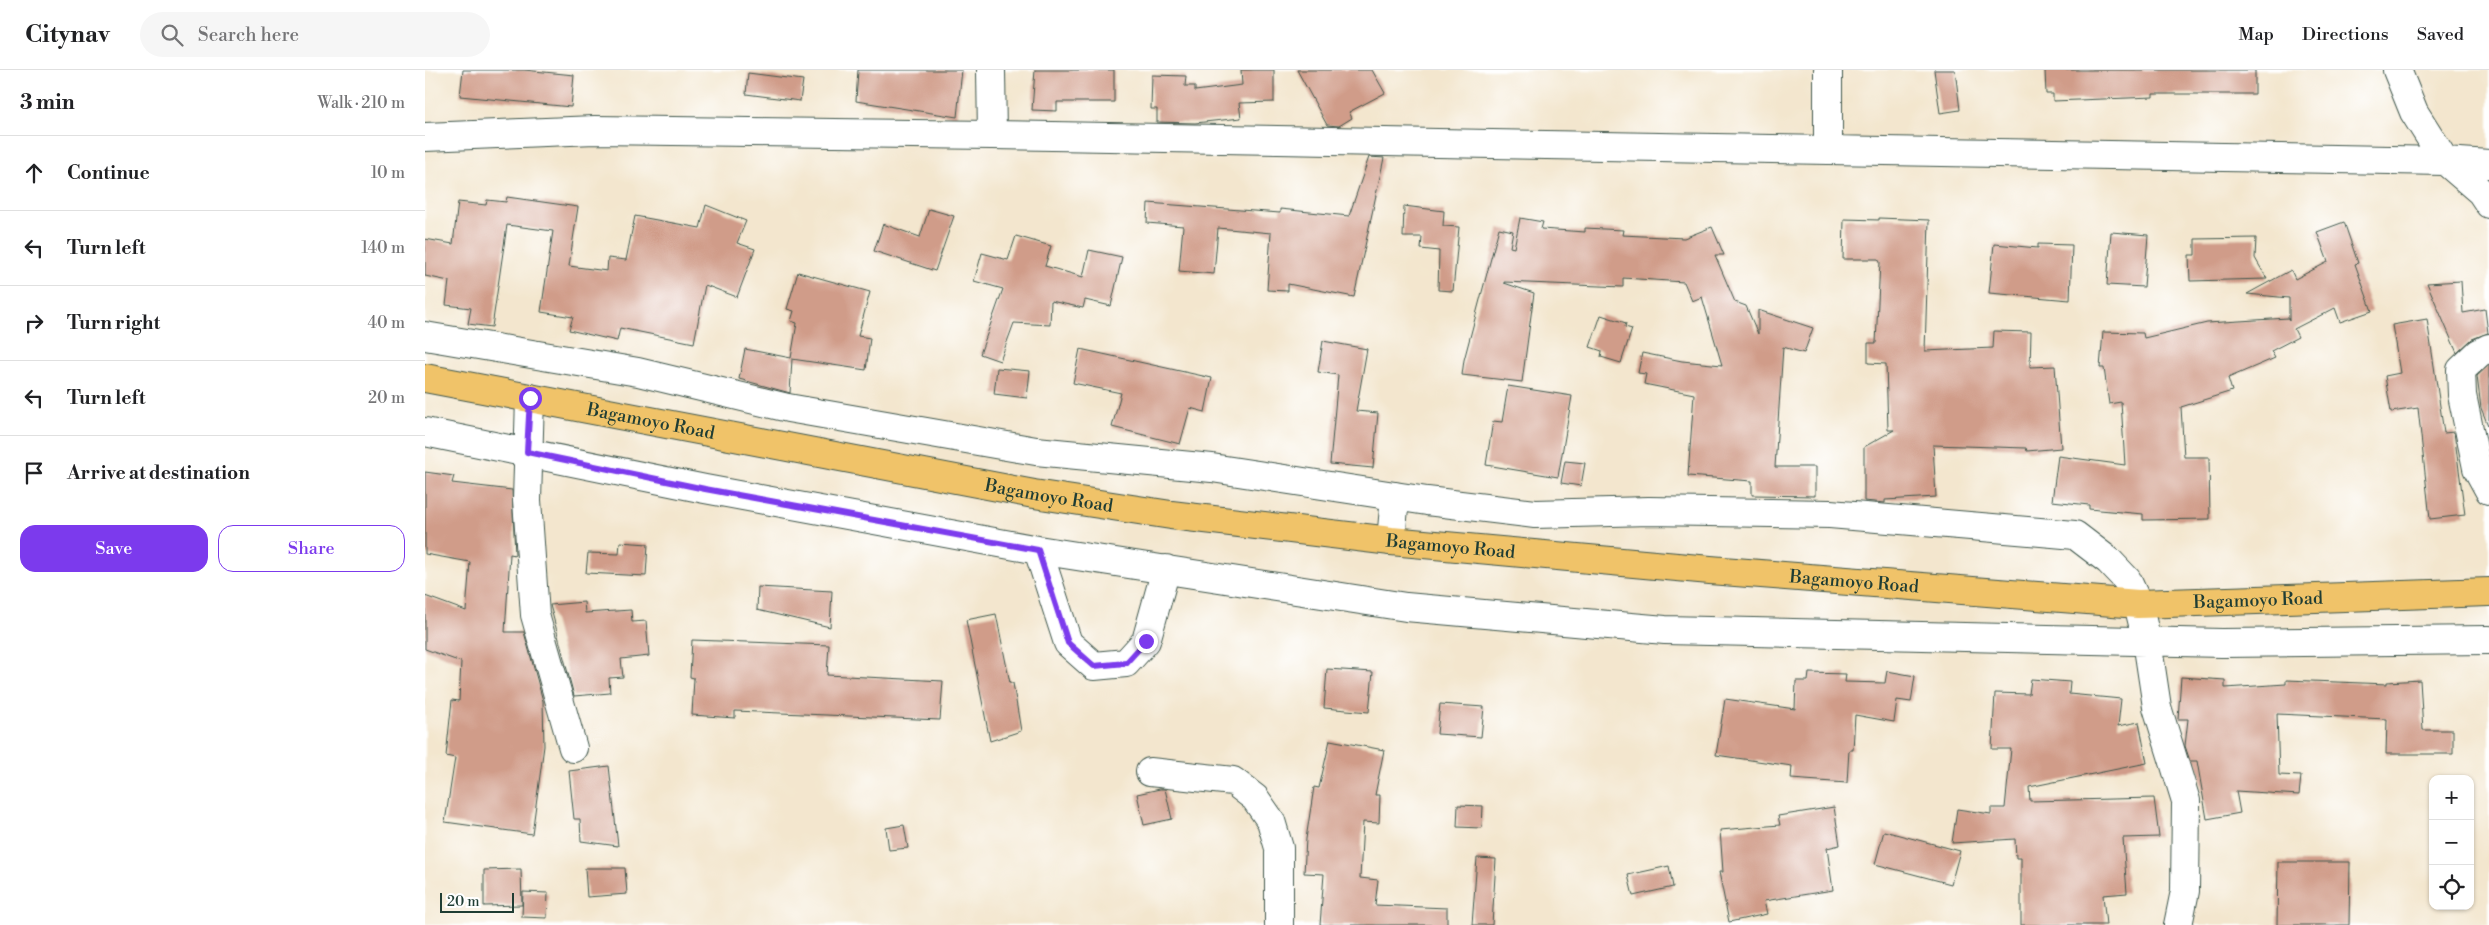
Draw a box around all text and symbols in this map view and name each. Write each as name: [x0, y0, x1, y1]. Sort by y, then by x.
search box: [140, 12, 490, 57]
text: Citynav: [25, 20, 110, 50]
icon: search: [158, 21, 186, 49]
text: Search here: [198, 23, 299, 47]
text: Map: [2238, 23, 2274, 46]
text: Directions: [2302, 23, 2389, 46]
text: Saved: [2417, 23, 2464, 46]
text: 3 min: [20, 90, 75, 116]
text: Walk · 210 m: [317, 93, 405, 113]
icon: ahead: [20, 159, 48, 187]
text: Continue: [67, 161, 150, 185]
text: 10 m: [371, 163, 405, 183]
icon: left: [20, 234, 48, 262]
text: Turn left: [67, 236, 146, 260]
text: 140 m: [361, 238, 405, 258]
icon: right: [20, 309, 48, 337]
text: Turn right: [67, 311, 160, 335]
text: 40 m: [368, 313, 405, 333]
icon: left: [20, 384, 48, 412]
text: Turn left: [67, 386, 146, 410]
route start: [519, 387, 542, 410]
text: 20 m: [368, 388, 405, 408]
street label: Bagamoyo Road: [584, 398, 717, 445]
icon: arrive: [20, 459, 48, 487]
text: Arrive at destination: [67, 461, 250, 485]
street label: Bagamoyo Road: [982, 474, 1115, 518]
button: Save: [20, 525, 208, 572]
button: Share: [218, 525, 405, 572]
street label: Bagamoyo Road: [1384, 530, 1517, 564]
street label: Bagamoyo Road: [1788, 565, 1920, 599]
street label: Bagamoyo Road: [2192, 587, 2324, 614]
route end: [1135, 630, 1158, 653]
map controls: [2429, 775, 2474, 910]
button: +: [2429, 775, 2474, 820]
button: −: [2429, 820, 2474, 865]
button: locate: [2429, 865, 2474, 910]
scale bar: [440, 890, 514, 913]
text: 20 m: [447, 893, 479, 911]

